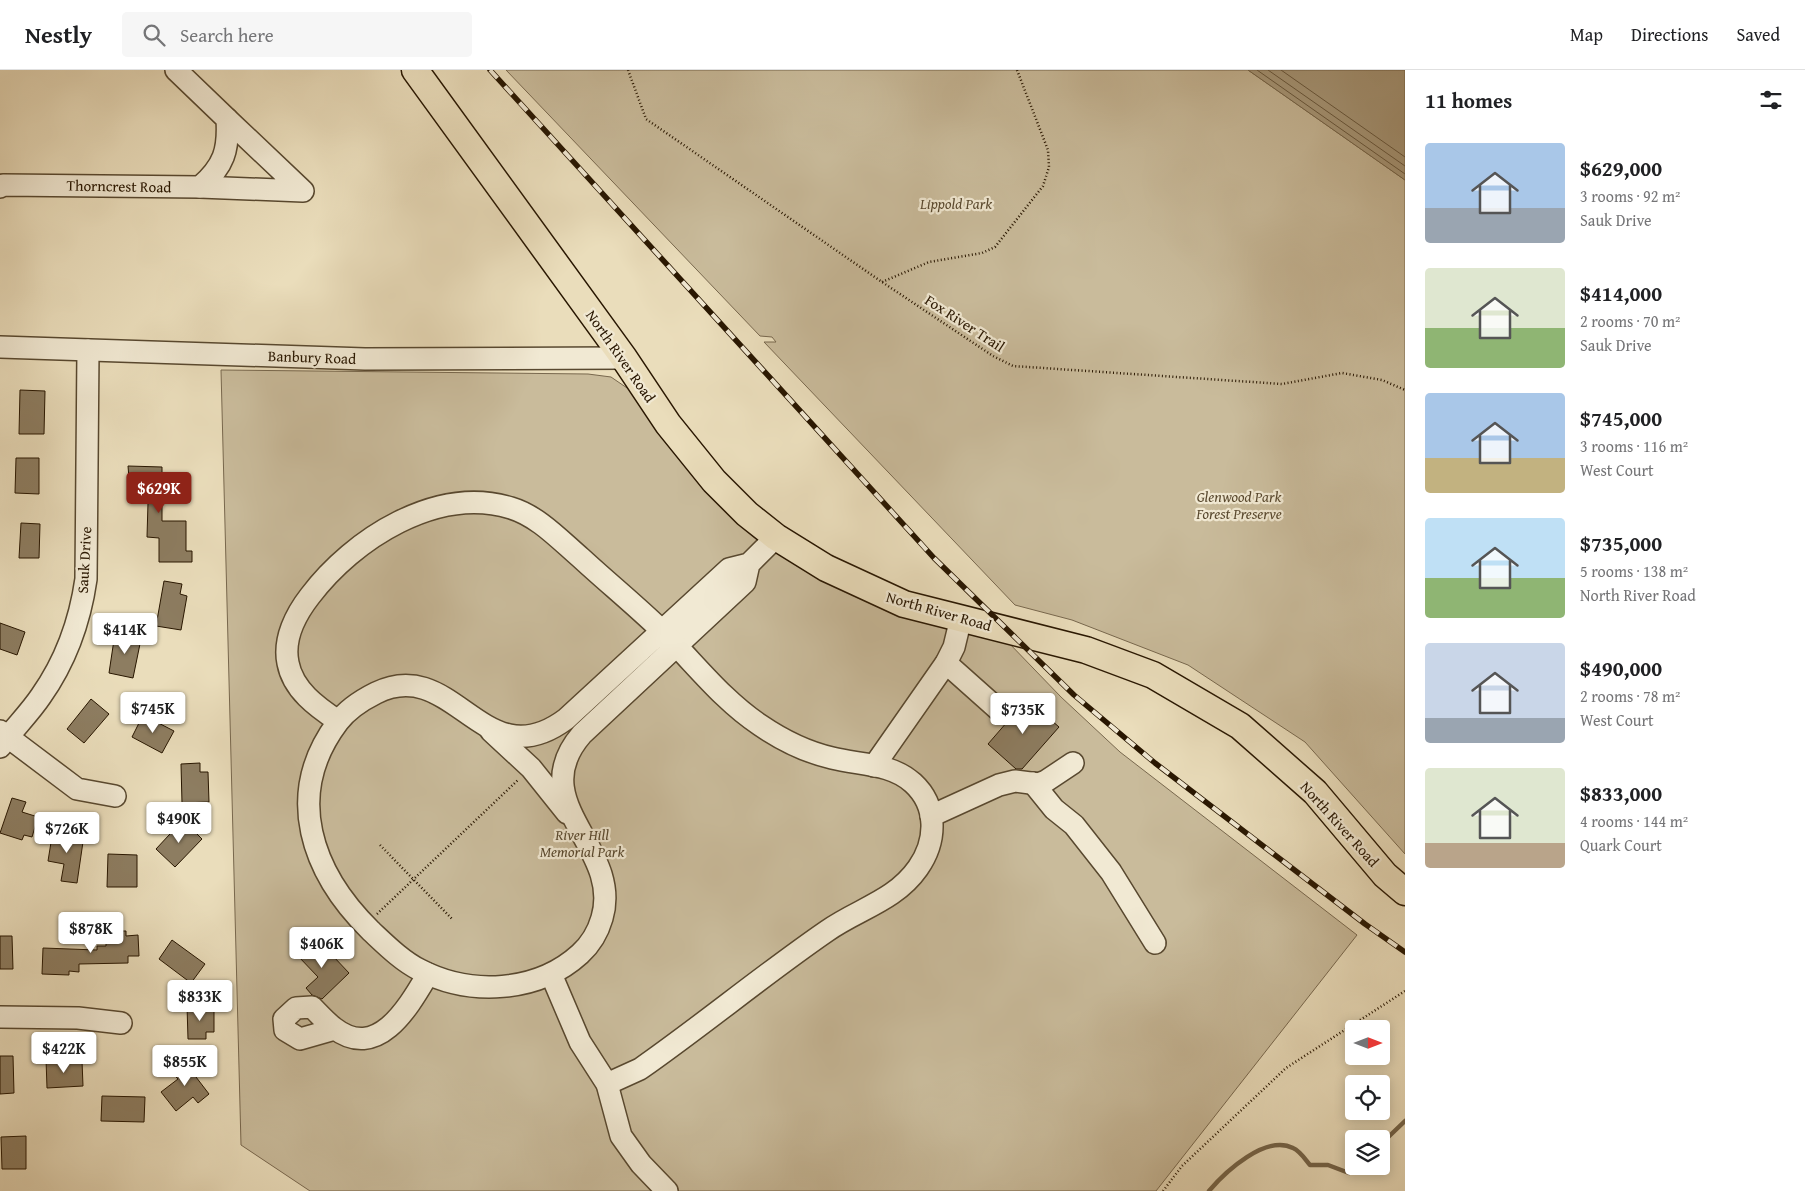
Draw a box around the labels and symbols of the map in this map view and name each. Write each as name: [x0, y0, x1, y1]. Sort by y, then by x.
street label: Thorncrest Road: [66, 175, 172, 197]
park label: Lippold Park: [919, 193, 992, 214]
street label: Fox River Trail: [921, 289, 1009, 357]
street label: North River Road: [581, 306, 661, 406]
street label: Banbury Road: [268, 345, 356, 369]
pin: $629K: [124, 472, 194, 514]
park label: Glenwood Park Forest Preserve: [1195, 486, 1282, 524]
street label: Sauk Drive: [72, 526, 96, 594]
street label: North River Road: [884, 586, 994, 636]
pin: $414K: [90, 612, 160, 655]
pin: $745K: [118, 692, 188, 734]
pin: $735K: [988, 692, 1058, 735]
street label: North River Road: [1296, 777, 1384, 871]
pin: $490K: [144, 802, 214, 844]
pin: $726K: [32, 812, 102, 854]
park label: River Hill Memorial Park: [540, 824, 624, 862]
pin: $878K: [56, 912, 126, 954]
pin: $406K: [287, 926, 357, 969]
pin: $833K: [165, 980, 235, 1022]
north arrow: [1345, 1020, 1390, 1065]
pin: $422K: [29, 1032, 99, 1074]
pin: $855K: [150, 1044, 220, 1087]

